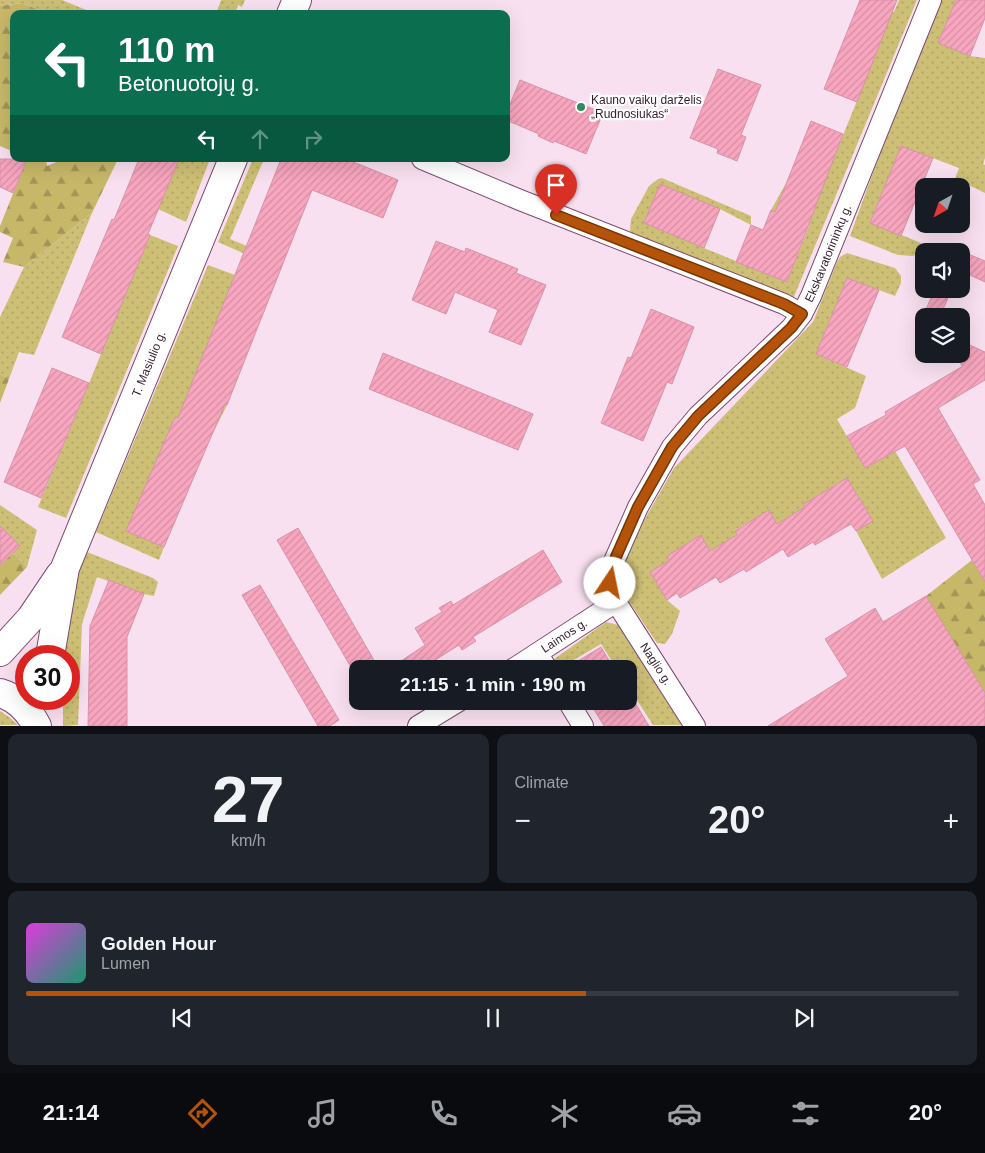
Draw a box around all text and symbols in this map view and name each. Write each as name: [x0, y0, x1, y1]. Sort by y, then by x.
icon: left: [35, 30, 100, 95]
text: 110 m: [118, 30, 215, 69]
text: Betonuotojų g.: [118, 71, 260, 96]
place label: Kauno vaikų darželis „Rudnosiukas“: [591, 93, 702, 121]
marker: Kauno vaikų darželis „Rudnosiukas“: [575, 101, 587, 113]
icon: left: [193, 125, 221, 153]
icon: ahead: [246, 125, 274, 153]
icon: right: [299, 125, 327, 153]
pin: [535, 164, 577, 215]
icon: arrive: [542, 171, 570, 199]
north arrow: [915, 178, 970, 232]
map controls: [915, 178, 970, 363]
street label: Ekskavatorininkų g.: [802, 203, 854, 305]
button: sound: [915, 243, 970, 298]
button: layers: [915, 308, 970, 363]
street label: T. Masiulio g.: [129, 329, 169, 399]
position arrow: [583, 556, 635, 608]
street label: Laimos g.: [538, 616, 590, 656]
street label: Naglio g.: [637, 640, 675, 688]
speed limit sign: 30: [15, 645, 80, 710]
text: 21:15 · 1 min · 190 m: [400, 674, 586, 695]
text: 27: [212, 763, 284, 836]
text: Climate: [515, 774, 569, 791]
text: 20°: [708, 799, 765, 841]
text: −: [515, 805, 531, 836]
text: +: [943, 805, 959, 836]
text: km/h: [231, 832, 266, 849]
text: Golden Hour: [101, 933, 216, 954]
text: Lumen: [101, 955, 150, 972]
icon: previous: [168, 1004, 196, 1032]
icon: pause: [479, 1004, 507, 1032]
icon: next: [790, 1004, 818, 1032]
icon: directions: [185, 1096, 220, 1131]
icon: music: [305, 1096, 340, 1131]
icon: phone: [426, 1096, 461, 1131]
icon: climate: [547, 1096, 582, 1131]
icon: car: [667, 1096, 702, 1131]
icon: filters: [788, 1096, 823, 1131]
text: 21:14: [43, 1100, 99, 1125]
text: 20°: [909, 1100, 942, 1125]

